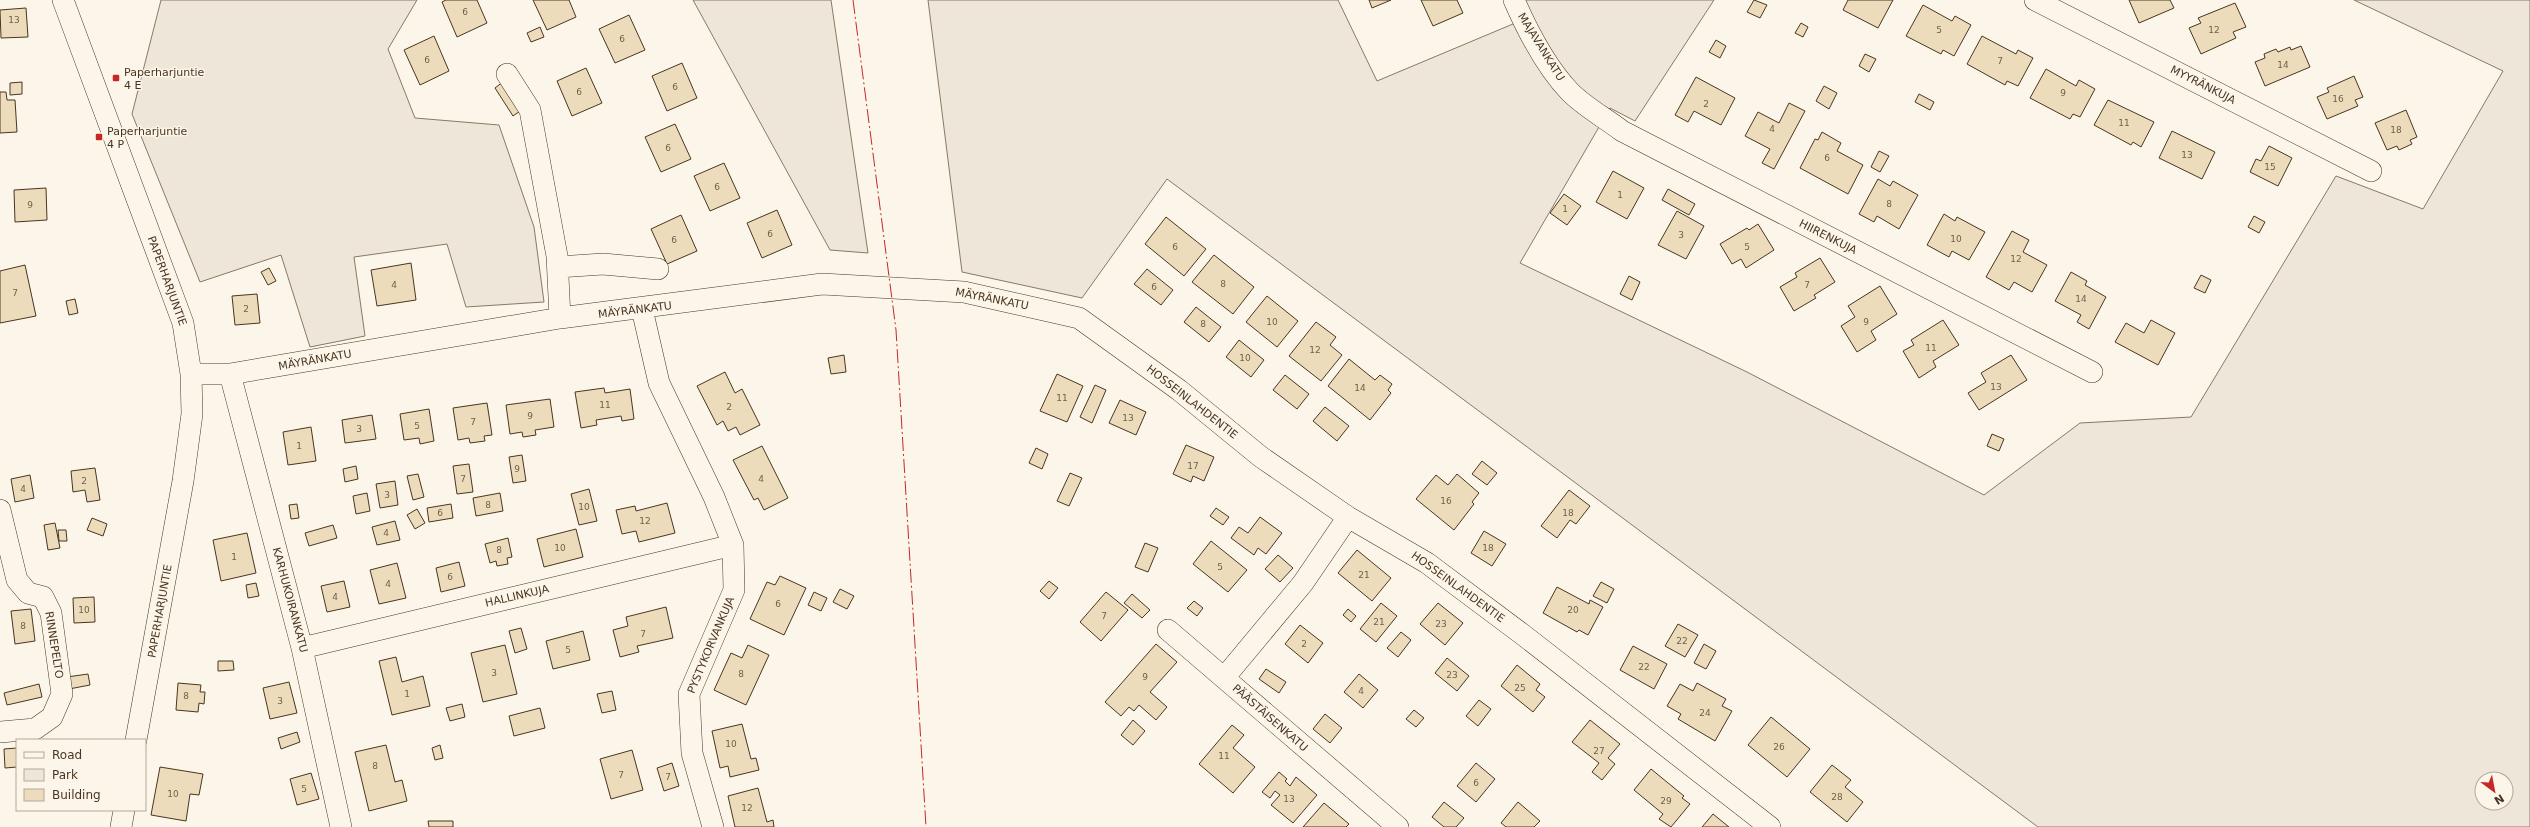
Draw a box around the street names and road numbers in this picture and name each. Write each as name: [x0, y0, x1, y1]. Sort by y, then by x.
street label: MAJAVANKATU: [1515, 11, 1567, 83]
street label: MYYRÄNKUJA: [2168, 63, 2238, 107]
street label: HIIRENKUJA: [1797, 217, 1859, 257]
street label: PAPERHARJUNTIE: [145, 234, 189, 328]
street label: MÄYRÄNKATU: [954, 286, 1030, 312]
street label: MÄYRÄNKATU: [597, 299, 673, 321]
street label: MÄYRÄNKATU: [277, 347, 353, 373]
street label: HOSSEINLAHDENTIE: [1144, 362, 1240, 442]
street label: KARHUKOIRANKATU: [270, 546, 310, 654]
street label: HOSSEINLAHDENTIE: [1409, 549, 1507, 625]
street label: PAPERHARJUNTIE: [145, 563, 175, 659]
street label: HALLINKUJA: [484, 582, 551, 610]
street label: PYSTYKORVANKUJA: [685, 594, 737, 695]
street label: RINNEPELTO: [42, 610, 66, 680]
street label: PÄÄSTÄISENKATU: [1230, 682, 1310, 754]

